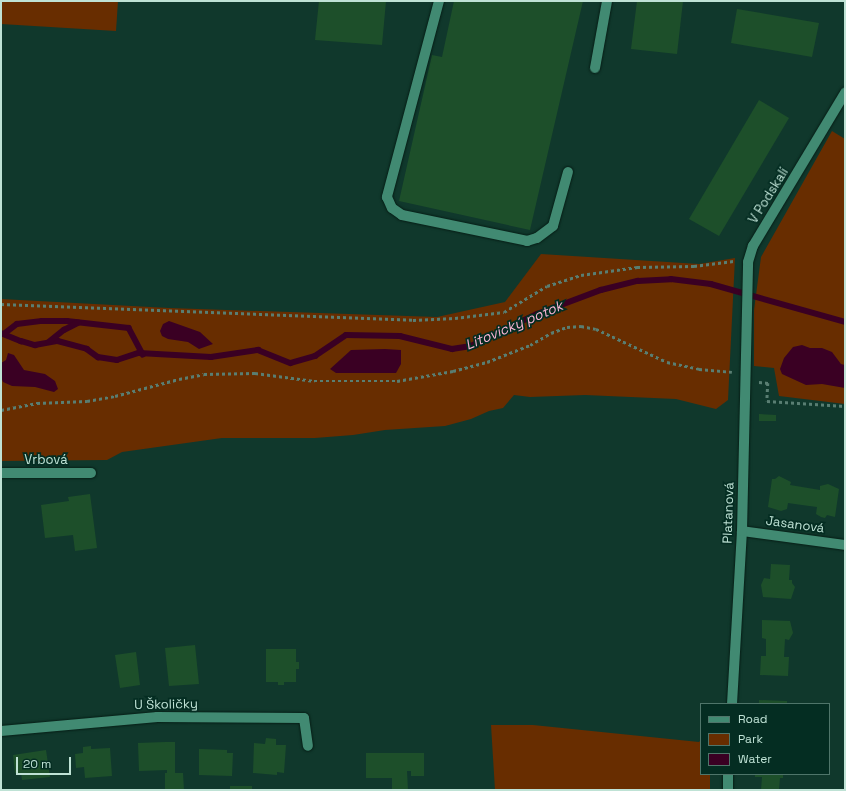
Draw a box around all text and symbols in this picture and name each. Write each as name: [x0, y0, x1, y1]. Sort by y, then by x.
street label: V Podskalí: [746, 165, 792, 227]
water label: Litovický potok: [463, 297, 565, 353]
street label: Vrbová: [24, 452, 68, 468]
street label: Platanová: [720, 482, 738, 544]
street label: Jasanová: [765, 513, 825, 537]
street label: U Školičky: [134, 697, 198, 713]
legend: [700, 703, 830, 775]
text: Road: [738, 711, 767, 727]
text: Park: [738, 731, 763, 747]
scale bar: [18, 749, 73, 775]
text: Water: [738, 751, 772, 767]
text: 20 m: [23, 756, 51, 772]

